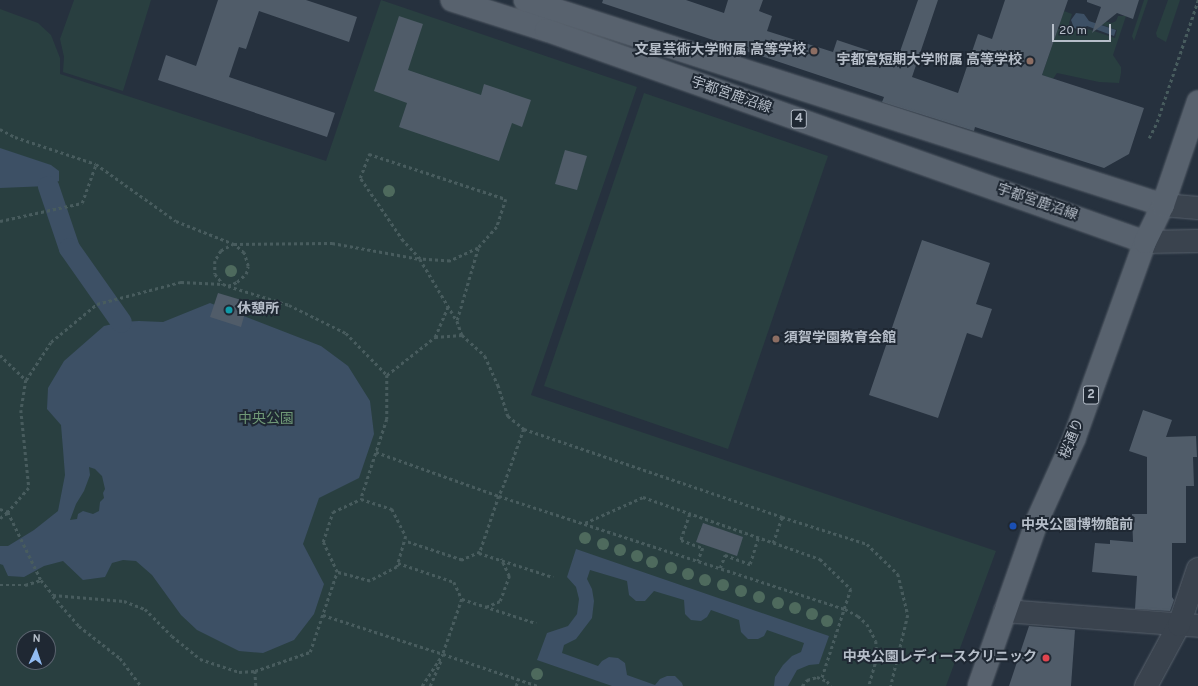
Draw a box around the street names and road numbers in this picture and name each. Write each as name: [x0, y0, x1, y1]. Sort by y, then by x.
street label: 宇都宮鹿沼線: [689, 74, 773, 118]
road number: 4: [790, 108, 808, 130]
street label: 宇都宮鹿沼線: [995, 181, 1079, 225]
road number: 2: [1083, 384, 1099, 406]
street label: 桜通り: [1057, 416, 1089, 462]

